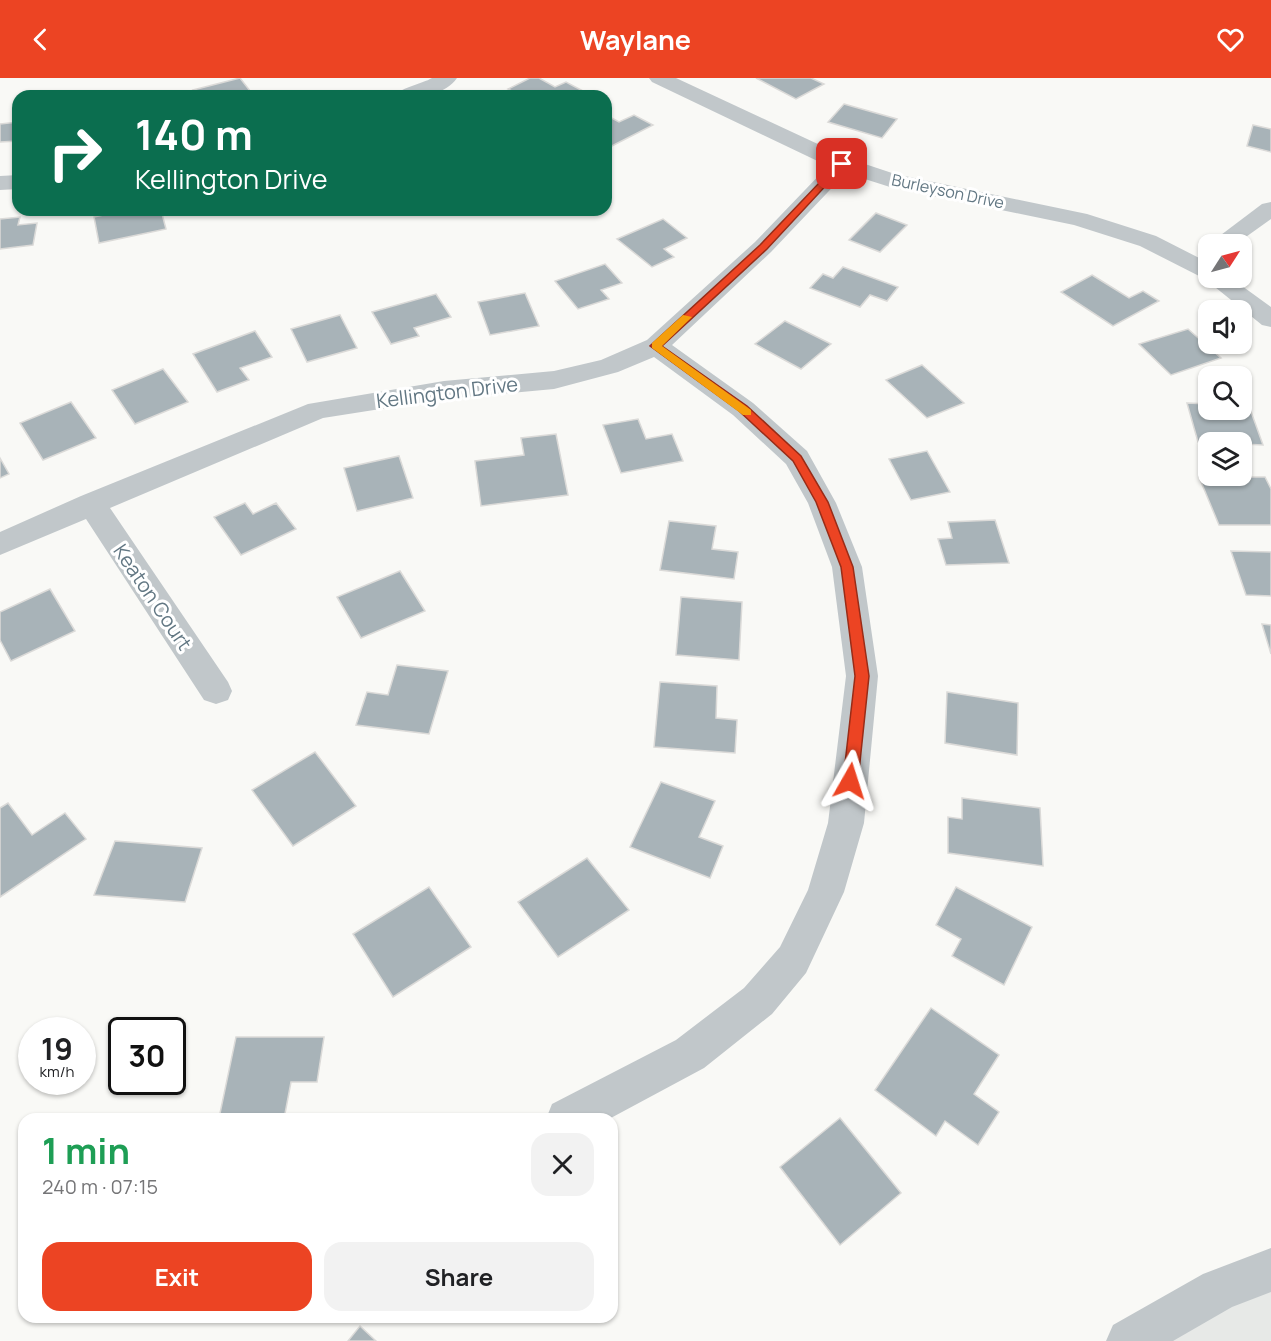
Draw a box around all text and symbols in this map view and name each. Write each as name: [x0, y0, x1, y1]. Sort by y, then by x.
text: Waylane: [580, 21, 691, 58]
icon: back: [24, 23, 57, 56]
icon: heart: [1214, 23, 1247, 56]
text: 140 m: [135, 105, 253, 163]
icon: right: [36, 114, 114, 192]
pin: [816, 138, 867, 189]
icon: arrive: [825, 147, 858, 180]
text: Kellington Drive: [135, 160, 327, 197]
street label: Burleyson Drive: [890, 168, 1006, 214]
north arrow: [1198, 234, 1252, 288]
map controls: [1198, 234, 1252, 486]
button: sound: [1198, 300, 1252, 354]
button: search: [1198, 366, 1252, 420]
street label: Kellington Drive: [375, 370, 519, 414]
button: layers: [1198, 432, 1252, 486]
street label: Keaton Court: [108, 539, 198, 655]
position arrow: [818, 749, 882, 813]
speed limit sign: 30: [108, 1017, 186, 1095]
text: 19: [41, 1028, 73, 1069]
text: km/h: [40, 1061, 74, 1082]
text: 1 min: [42, 1126, 130, 1175]
button: close: [531, 1133, 594, 1196]
text: 240 m · 07:15: [42, 1173, 158, 1200]
button: Exit: [42, 1242, 312, 1311]
button: Share: [324, 1242, 594, 1311]

